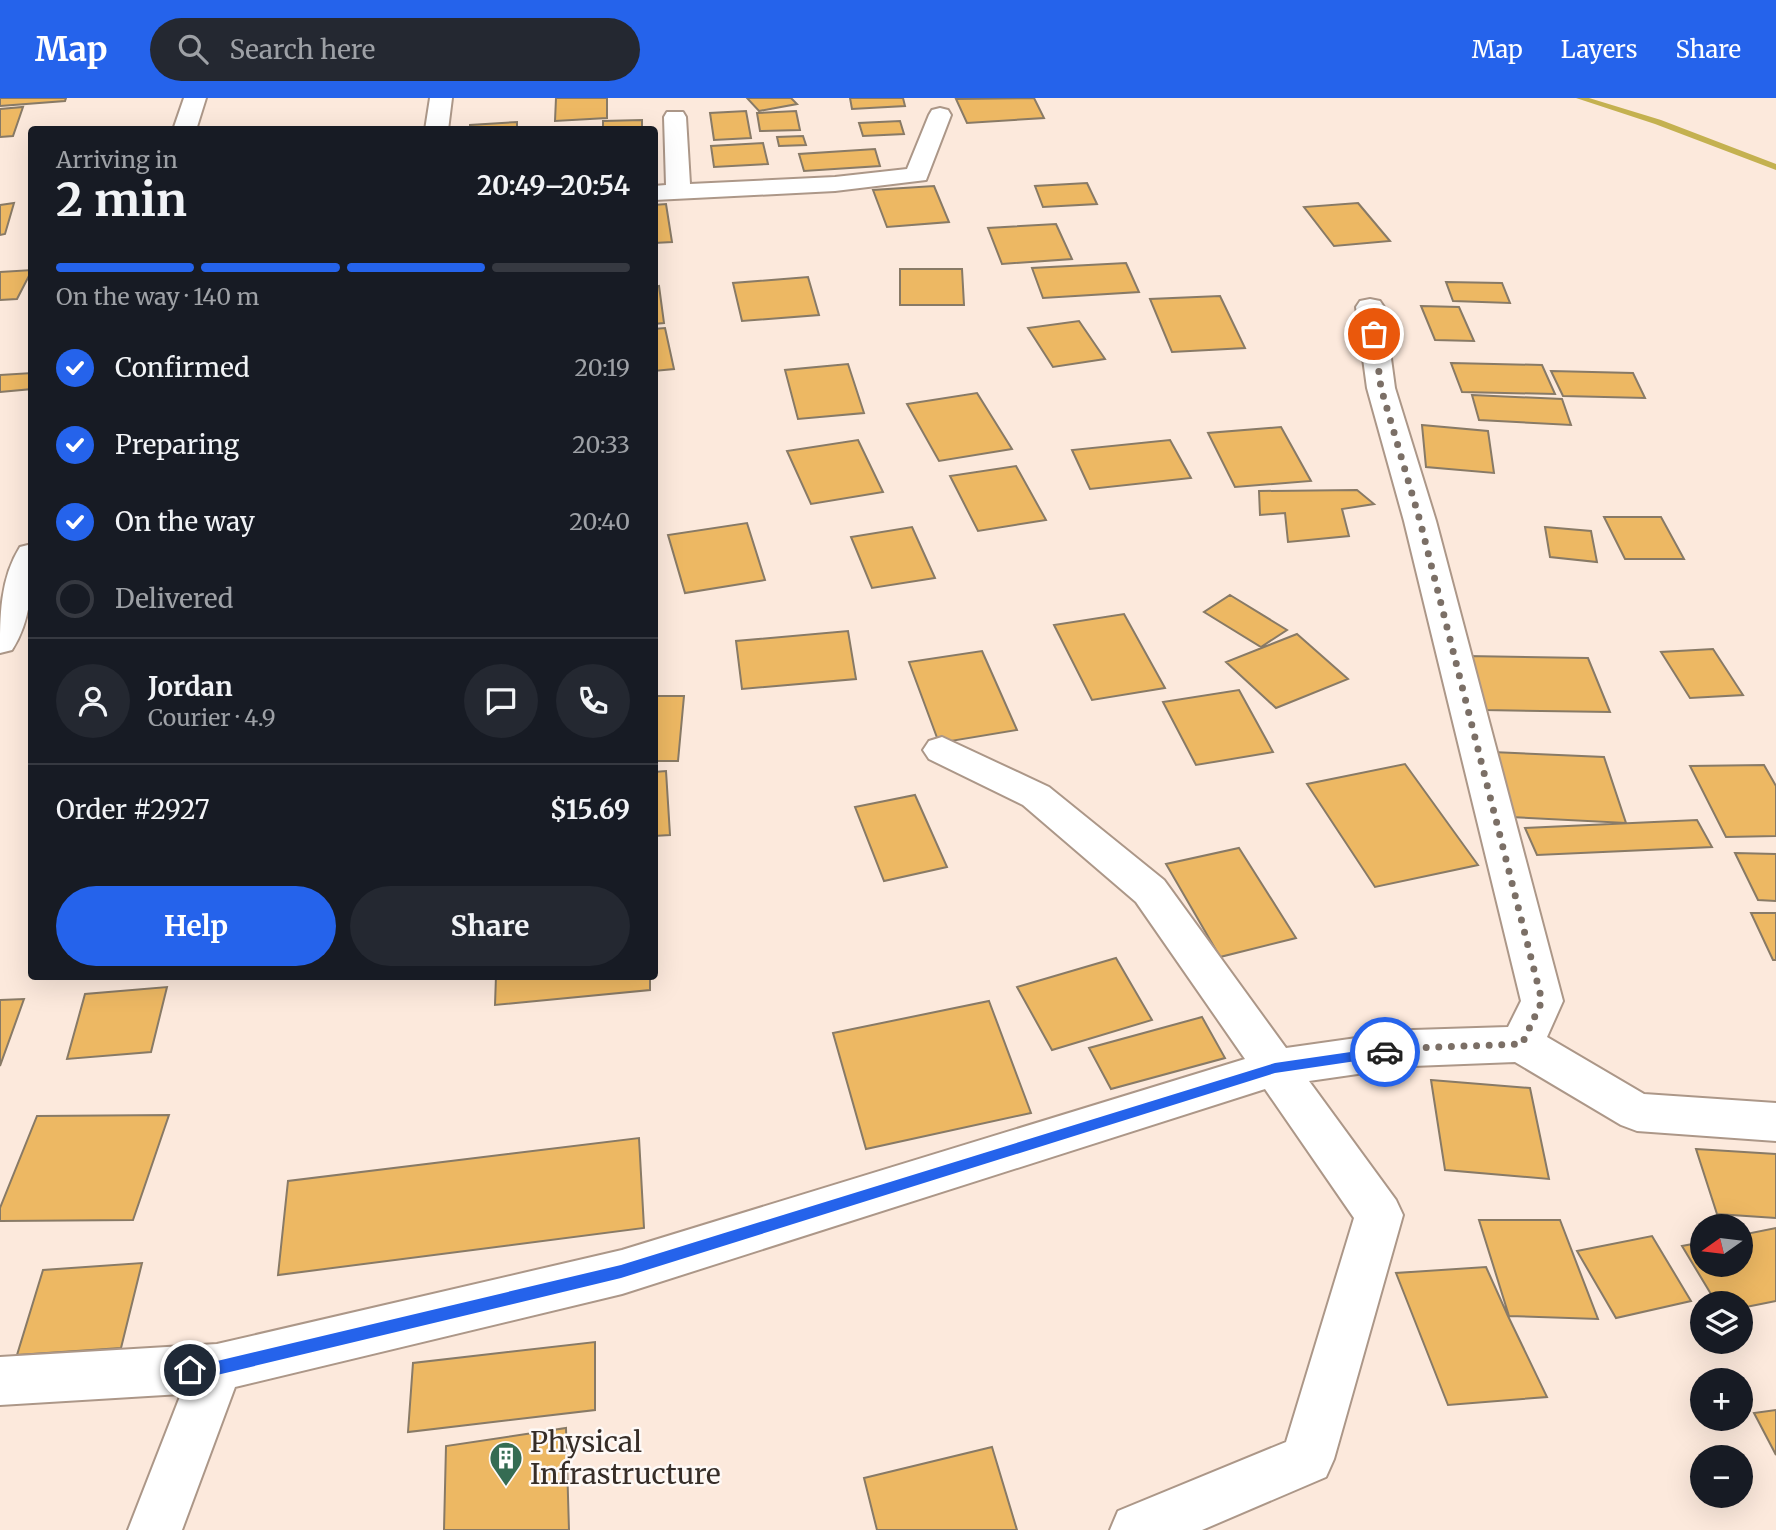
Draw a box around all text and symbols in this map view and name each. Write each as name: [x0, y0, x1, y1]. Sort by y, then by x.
search box: [150, 18, 640, 81]
text: Map: [35, 29, 108, 70]
icon: search: [174, 30, 212, 68]
text: Search here: [230, 33, 375, 66]
text: Map: [1472, 34, 1523, 65]
text: Layers: [1561, 34, 1637, 65]
text: Share: [1675, 34, 1741, 65]
text: Arriving in: [56, 145, 178, 174]
text: 20:49–20:54: [477, 169, 630, 202]
text: 2 min: [56, 171, 187, 229]
text: On the way · 140 m: [56, 282, 259, 311]
pin: [1344, 304, 1404, 364]
icon: bag: [1355, 315, 1393, 353]
icon: check: [56, 349, 94, 387]
text: Confirmed: [115, 351, 250, 384]
text: 20:19: [574, 353, 630, 382]
icon: check: [56, 426, 94, 464]
text: Preparing: [115, 428, 239, 461]
text: 20:33: [572, 430, 630, 459]
icon: check: [56, 503, 94, 541]
text: On the way: [115, 505, 255, 538]
text: 20:40: [569, 507, 630, 536]
text: Delivered: [115, 582, 234, 615]
button: person: [56, 664, 130, 738]
button: chat: [464, 664, 538, 738]
button: phone: [556, 664, 630, 738]
text: Jordan: [148, 670, 233, 703]
text: Courier · 4.9: [148, 703, 276, 732]
text: Order #2927: [56, 793, 209, 826]
text: $15.69: [550, 793, 630, 826]
button: Help: [56, 886, 336, 966]
button: Share: [350, 886, 630, 966]
courier: [1350, 1017, 1420, 1087]
icon: car: [1366, 1033, 1404, 1071]
north arrow: [1690, 1214, 1754, 1278]
map controls: [1690, 1214, 1753, 1508]
button: layers: [1690, 1291, 1753, 1354]
pin: [160, 1340, 220, 1400]
icon: home: [171, 1351, 209, 1389]
button: +: [1690, 1368, 1753, 1431]
place label: Physical Infrastructure: [530, 1424, 721, 1492]
building icon: Physical Infrastructure: [487, 1439, 525, 1488]
button: −: [1690, 1445, 1753, 1508]

